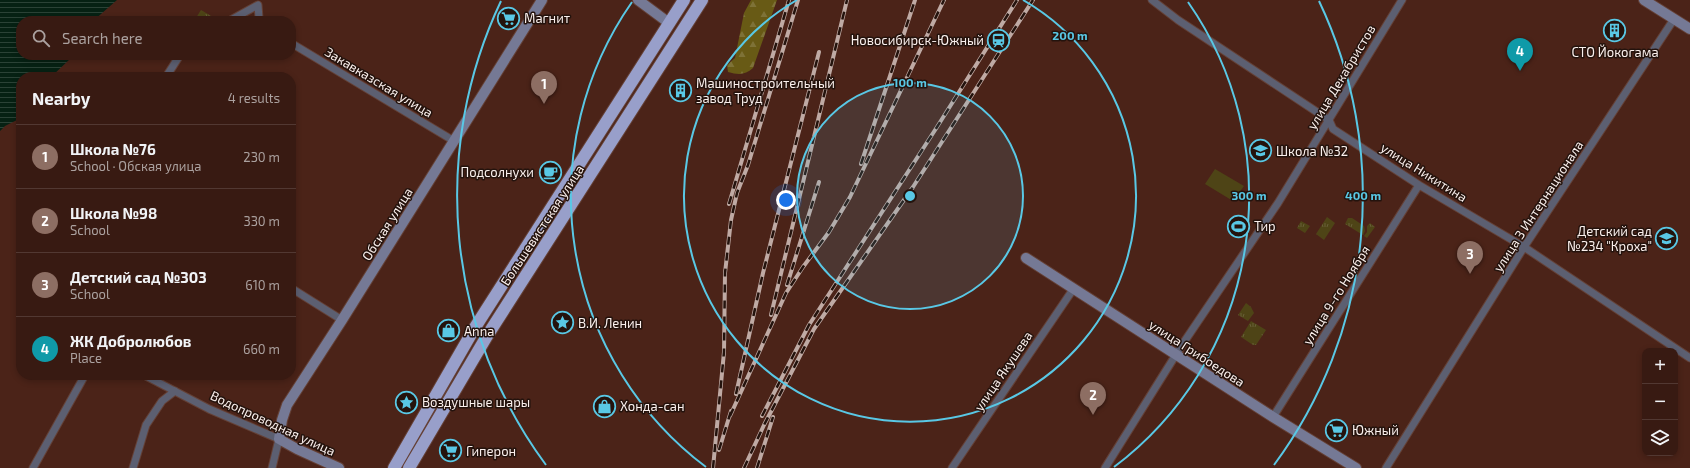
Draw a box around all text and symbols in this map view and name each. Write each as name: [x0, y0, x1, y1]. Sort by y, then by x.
supermarket icon: Магнит: [496, 5, 522, 31]
place label: Магнит: [524, 10, 571, 26]
search box: [16, 16, 296, 60]
building icon: СТО Йокогама: [1602, 17, 1628, 43]
street label: улица Декабристов: [1303, 22, 1379, 132]
icon: search: [30, 27, 52, 49]
station icon: Новосибирск-Южный: [986, 27, 1012, 53]
text: 200 m: [1052, 28, 1088, 42]
text: Search here: [62, 29, 143, 47]
place label: Новосибирск-Южный: [851, 32, 984, 48]
pin: 4: [1507, 38, 1533, 71]
street label: Закавказская улица: [322, 43, 436, 121]
place label: СТО Йокогама: [1571, 44, 1659, 60]
pin: 1: [531, 71, 557, 104]
place label: Машиностроительный завод Труд: [696, 75, 835, 106]
text: 100 m: [893, 75, 927, 89]
building icon: Машиностроительный завод Труд: [668, 77, 694, 103]
text: Nearby: [32, 88, 90, 108]
text: 4 results: [228, 90, 280, 106]
street label: улица 3 Интернационала: [1489, 137, 1587, 275]
school or university icon: Школа №32: [1248, 138, 1274, 164]
street label: улица Никитина: [1378, 139, 1470, 205]
text: Школа №76: [70, 140, 156, 158]
place label: Школа №32: [1276, 143, 1348, 159]
text: 1: [42, 149, 48, 165]
text: 230 m: [243, 149, 280, 165]
text: School · Обская улица: [70, 158, 201, 174]
cafe icon: Подсолнухи: [537, 159, 563, 185]
street label: Большевистская улица: [497, 162, 587, 288]
place label: Подсолнухи: [461, 164, 534, 180]
street label: Обская улица: [358, 185, 416, 263]
text: 300 m: [1231, 188, 1267, 202]
text: 400 m: [1345, 188, 1381, 202]
centre of rings: [903, 189, 917, 203]
your location: [776, 190, 796, 210]
text: Школа №98: [70, 204, 157, 222]
text: 2: [41, 213, 49, 229]
text: 330 m: [243, 213, 280, 229]
sports icon: Тир: [1225, 213, 1251, 239]
place label: Тир: [1254, 218, 1276, 234]
text: School: [70, 222, 110, 238]
place label: Детский сад №234 "Кроха": [1567, 223, 1652, 254]
school or university icon: Детский сад №234 "Кроха": [1654, 225, 1680, 251]
pin: 3: [1457, 241, 1483, 274]
street label: улица 9-го Ноября: [1299, 242, 1373, 348]
text: Детский сад №303: [70, 268, 207, 286]
text: 3: [41, 277, 49, 293]
text: 610 m: [245, 277, 280, 293]
text: School: [70, 286, 110, 302]
place icon: В.И. Ленин: [550, 310, 576, 336]
place label: В.И. Ленин: [578, 315, 642, 331]
street label: улица Грибоедова: [1146, 316, 1248, 390]
shop icon: Anna: [436, 318, 462, 344]
place label: Anna: [464, 323, 494, 339]
street label: улица Якушева: [970, 328, 1036, 414]
text: ЖК Добролюбов: [70, 332, 191, 350]
text: 4: [41, 341, 49, 357]
text: 660 m: [243, 341, 280, 357]
map controls: [1642, 348, 1678, 456]
button: +: [1642, 348, 1678, 384]
text: Place: [70, 350, 102, 366]
pin: 2: [1080, 382, 1106, 415]
button: −: [1642, 384, 1678, 420]
street label: Водопроводная улица: [208, 387, 338, 459]
place icon: Воздушные шары: [394, 389, 420, 415]
shop icon: Хонда-сан: [592, 393, 618, 419]
place label: Воздушные шары: [422, 394, 530, 410]
place label: Хонда-сан: [620, 398, 685, 414]
supermarket icon: Южный: [1324, 417, 1350, 443]
button: layers: [1642, 420, 1678, 456]
place label: Южный: [1352, 422, 1399, 438]
supermarket icon: Гиперон: [438, 438, 464, 464]
place label: Гиперон: [466, 443, 516, 459]

